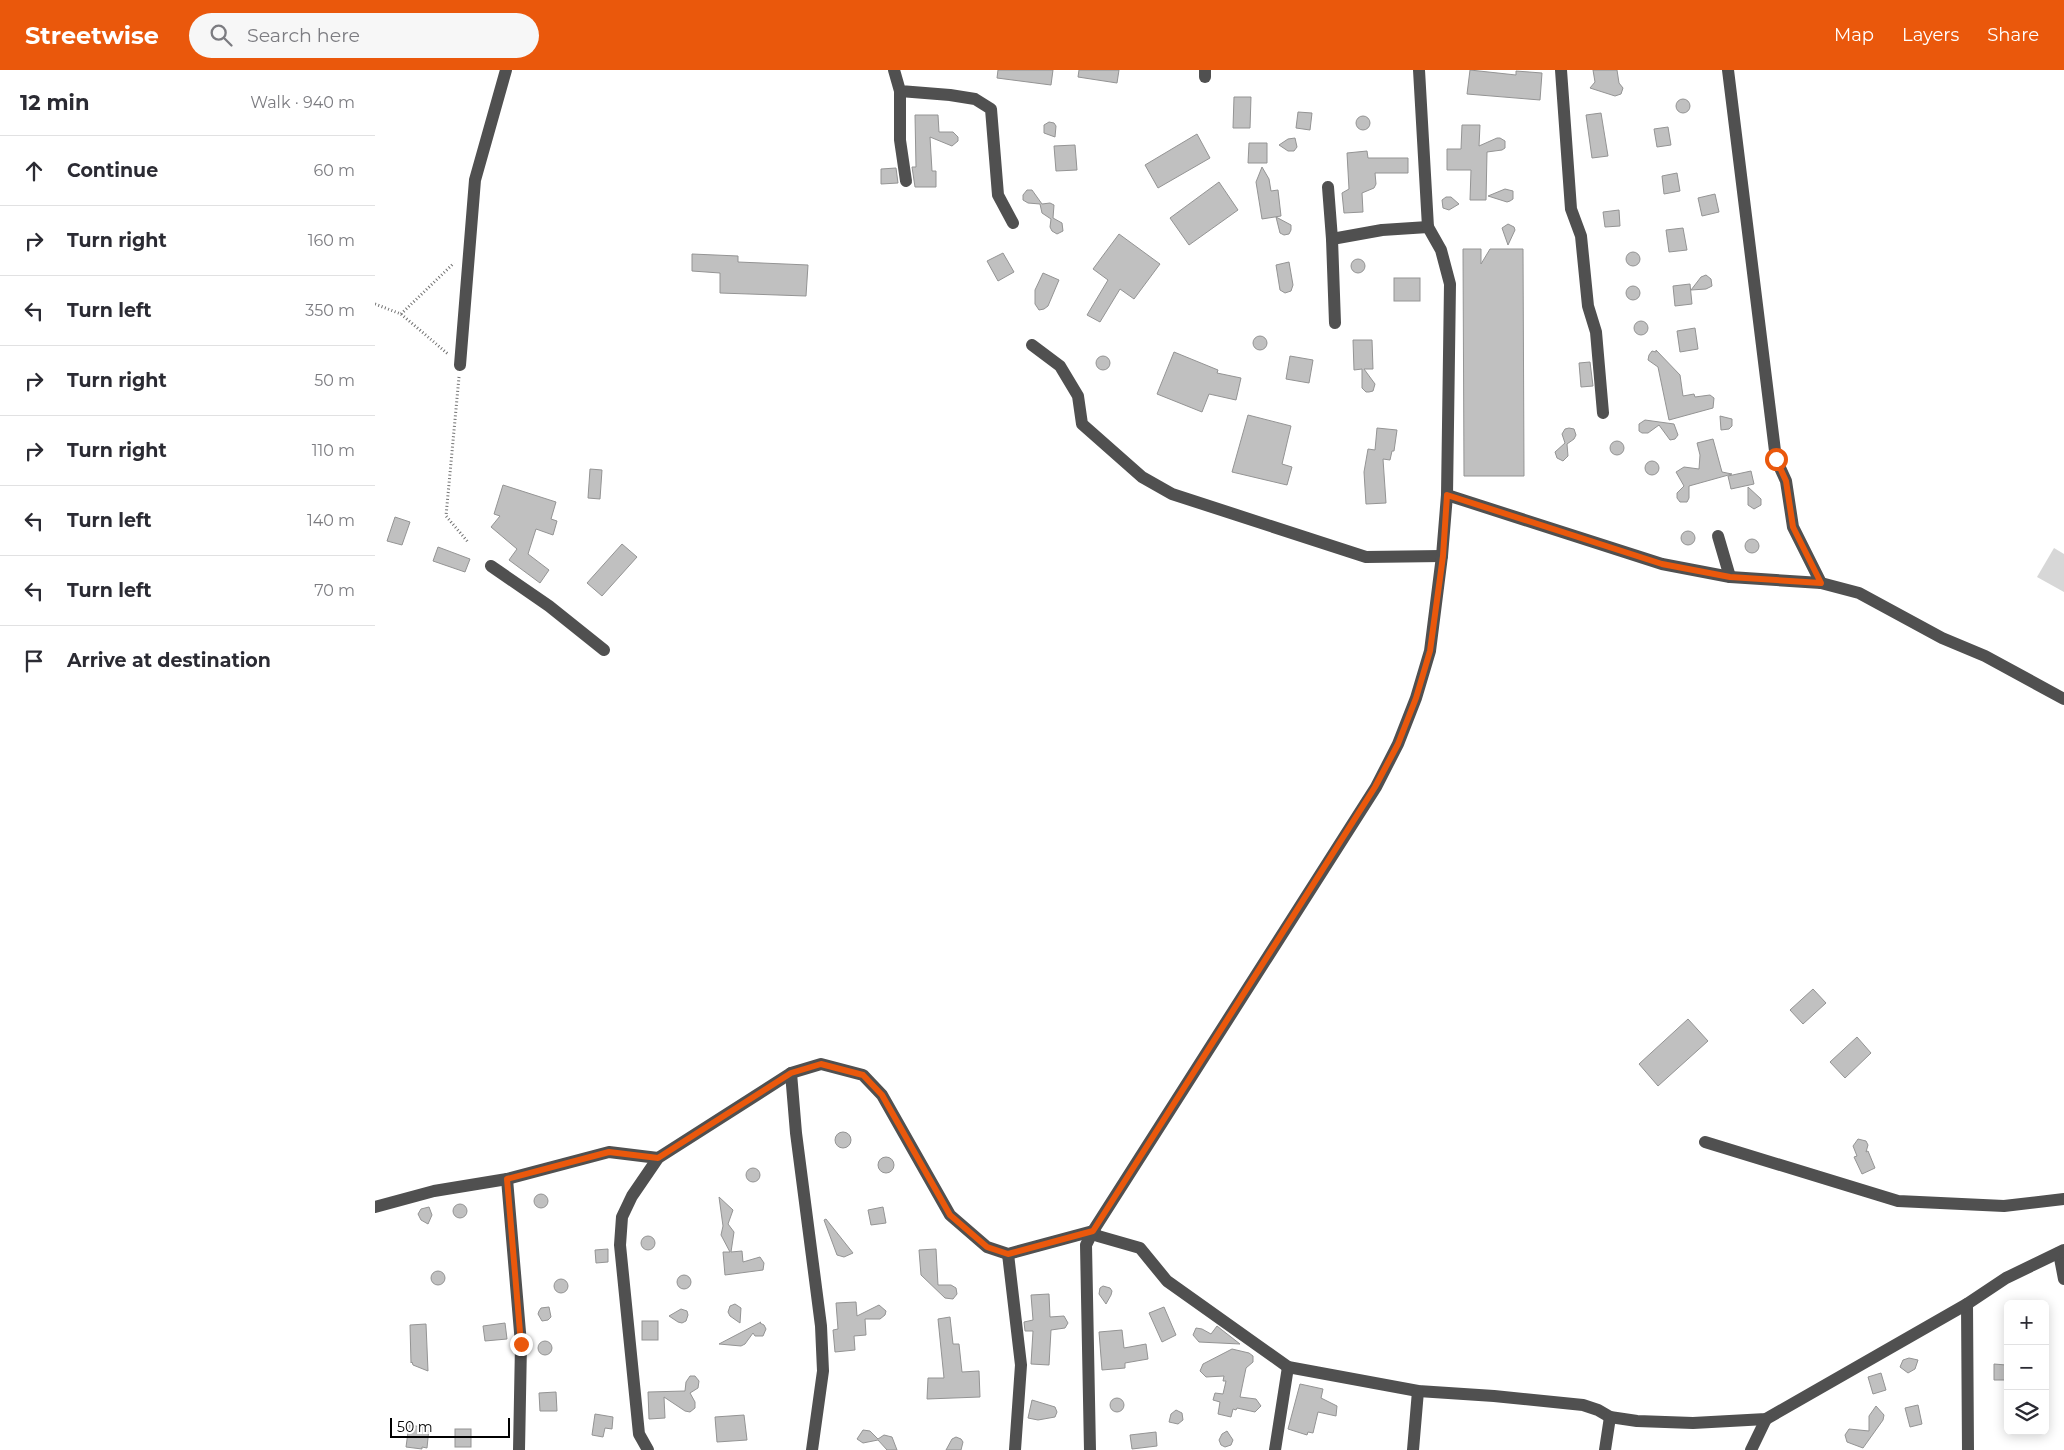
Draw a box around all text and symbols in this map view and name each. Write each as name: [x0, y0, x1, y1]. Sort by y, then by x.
search box: [189, 13, 539, 58]
text: Streetwise: [25, 21, 159, 50]
icon: search: [207, 21, 235, 49]
text: Search here: [247, 24, 360, 47]
text: Map: [1834, 24, 1874, 46]
text: Layers: [1902, 24, 1959, 46]
text: Share: [1987, 24, 2039, 46]
text: 12 min: [20, 90, 89, 115]
text: Walk · 940 m: [250, 93, 355, 112]
icon: ahead: [20, 157, 48, 185]
text: Continue: [67, 159, 158, 182]
text: 60 m: [313, 161, 355, 180]
icon: right: [20, 227, 48, 255]
text: Turn right: [67, 229, 167, 252]
text: 160 m: [308, 231, 355, 250]
icon: left: [20, 297, 48, 325]
text: Turn left: [67, 299, 152, 322]
text: 350 m: [305, 301, 355, 320]
icon: right: [20, 367, 48, 395]
text: Turn right: [67, 369, 167, 392]
text: 50 m: [314, 371, 355, 390]
icon: right: [20, 437, 48, 465]
text: Turn right: [67, 439, 167, 462]
text: 110 m: [312, 441, 355, 460]
route start: [1765, 448, 1788, 471]
icon: left: [20, 507, 48, 535]
text: Turn left: [67, 509, 152, 532]
text: 140 m: [307, 511, 355, 530]
icon: left: [20, 577, 48, 605]
text: Turn left: [67, 579, 152, 602]
text: 70 m: [314, 581, 355, 600]
icon: arrive: [20, 647, 48, 675]
text: Arrive at destination: [67, 649, 271, 672]
map controls: [2004, 1300, 2049, 1435]
button: +: [2004, 1300, 2049, 1345]
route end: [510, 1333, 533, 1356]
button: −: [2004, 1345, 2049, 1390]
button: layers: [2004, 1390, 2049, 1435]
scale bar: [390, 1415, 510, 1438]
text: 50 m: [397, 1418, 433, 1436]

